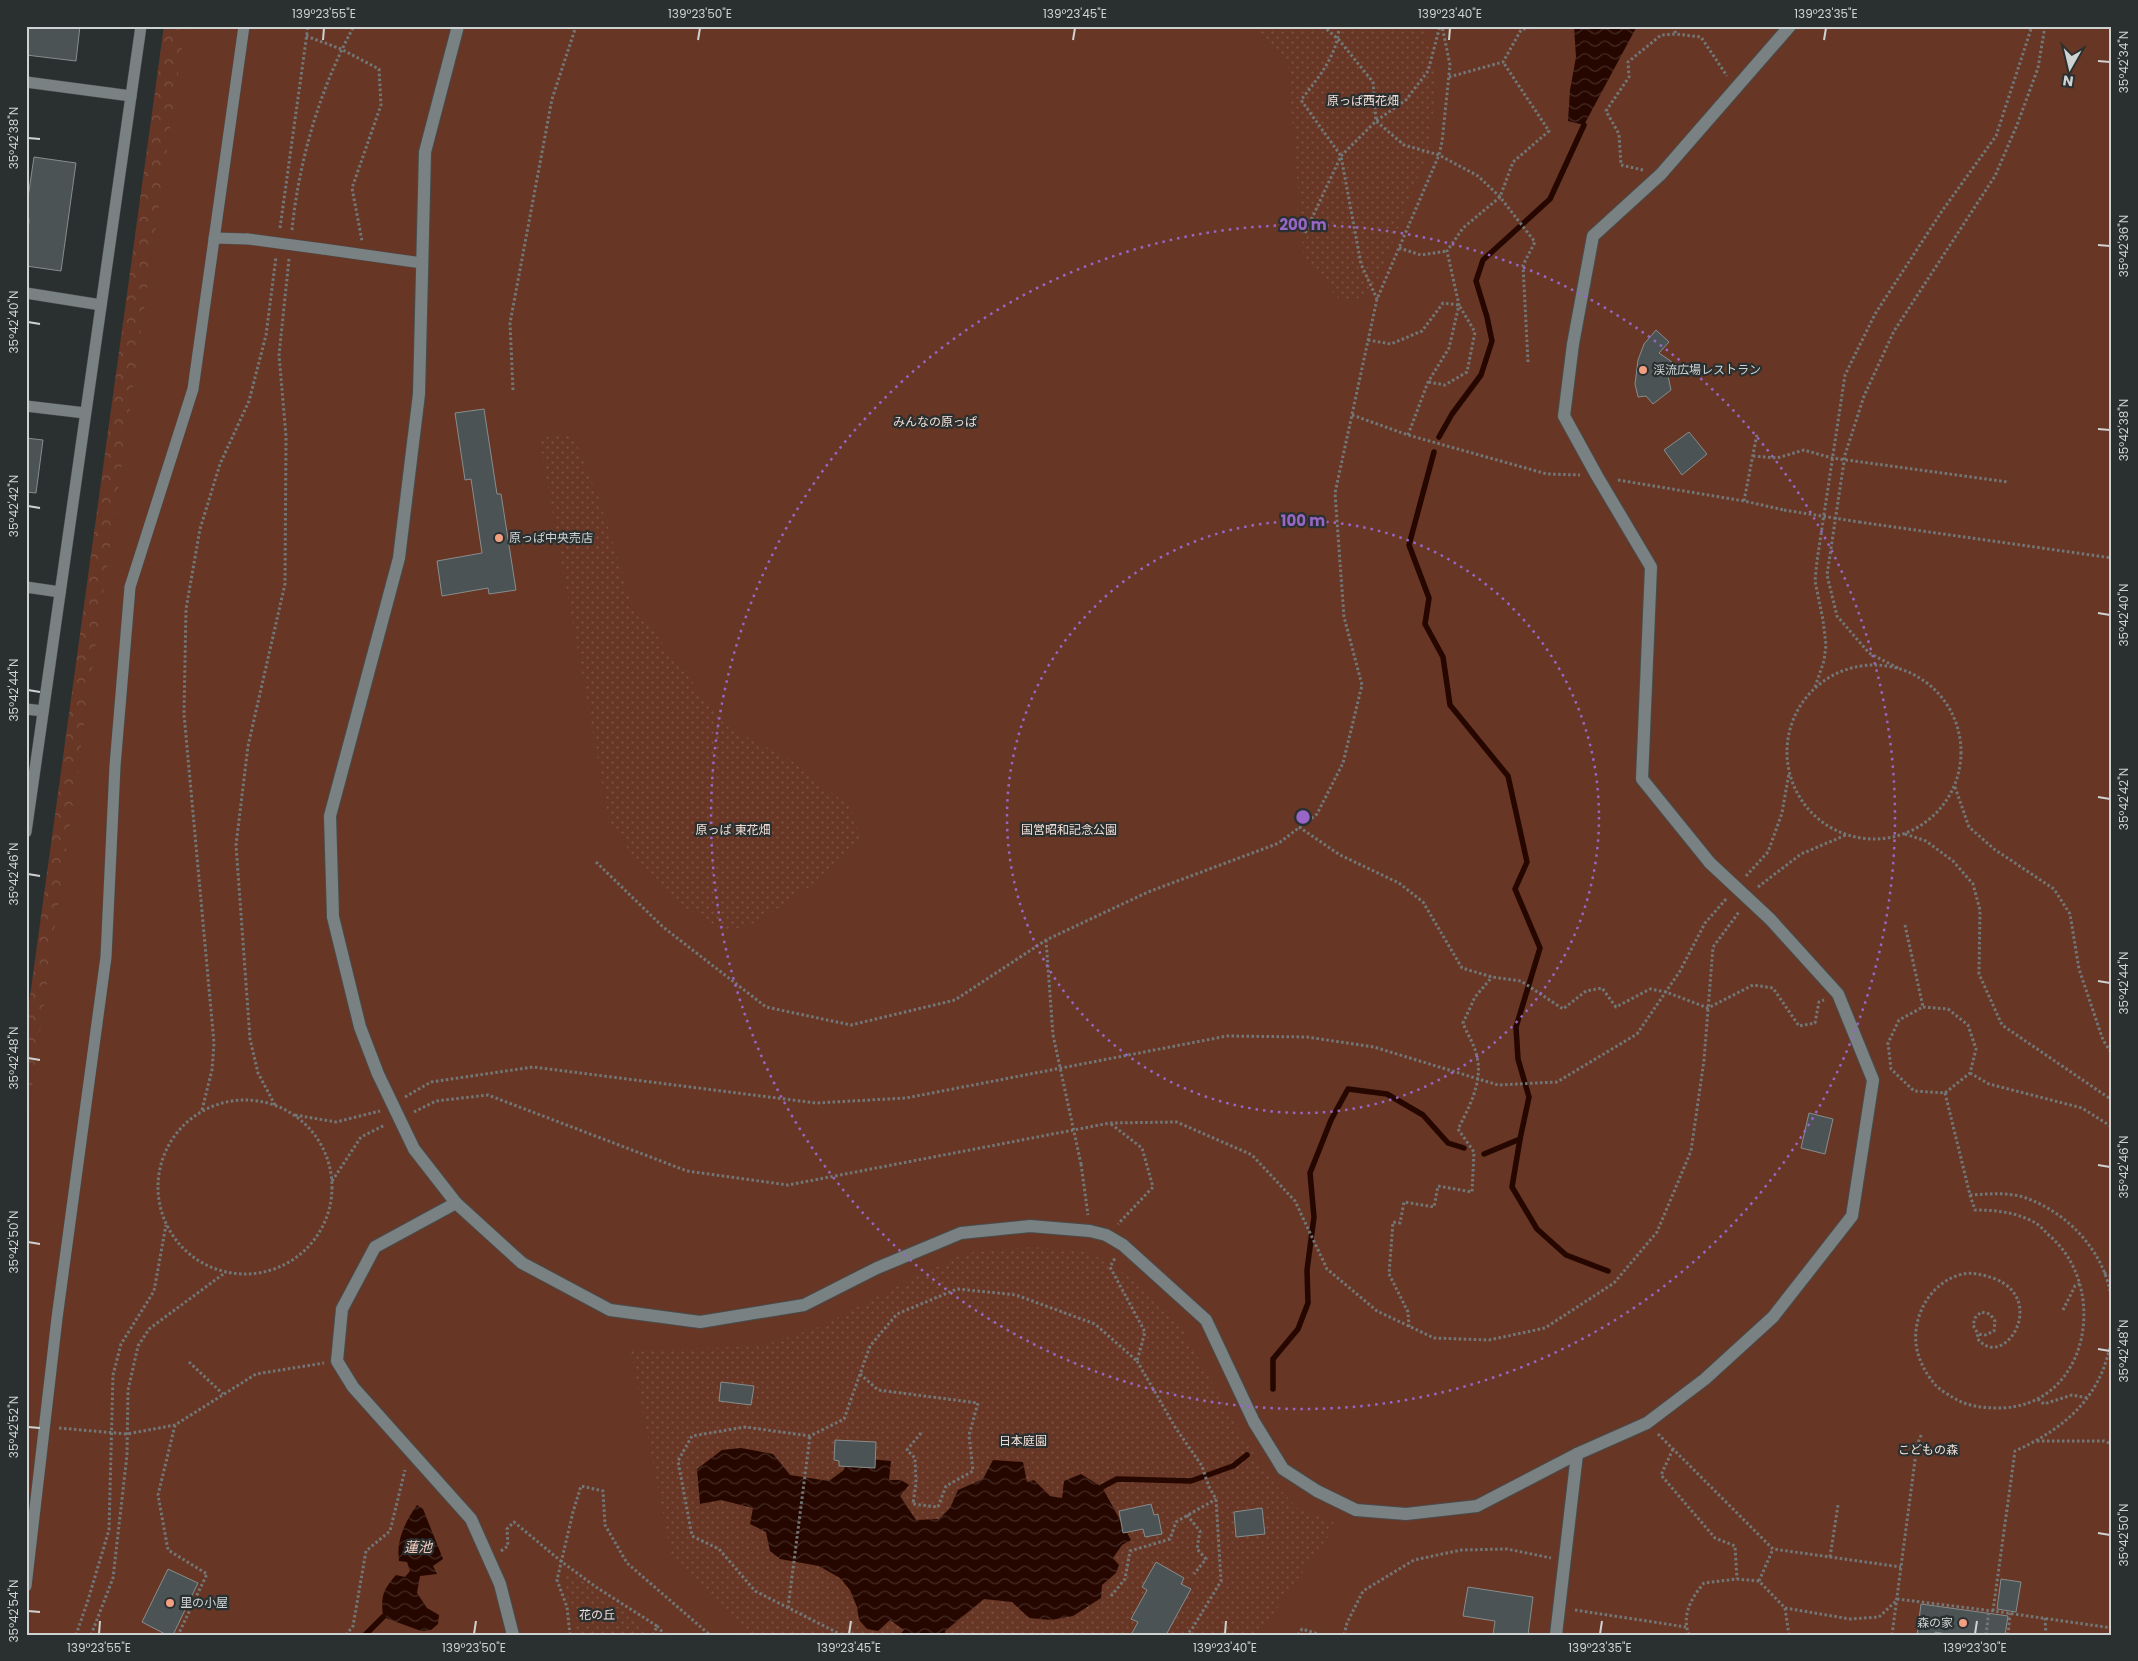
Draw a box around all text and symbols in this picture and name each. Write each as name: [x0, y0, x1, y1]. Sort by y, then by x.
text: 139°23'55"E: [292, 5, 356, 22]
text: 139°23'50"E: [668, 5, 732, 22]
text: 139°23'45"E: [1043, 5, 1107, 22]
text: 139°23'40"E: [1418, 5, 1482, 22]
text: 139°23'35"E: [1794, 5, 1858, 22]
text: 35°42'34"N: [2115, 31, 2132, 93]
north arrow: [2046, 42, 2096, 92]
text: N: [2062, 70, 2075, 92]
park label: 原っぱ西花畑: [1327, 92, 1399, 109]
text: 35°42'38"N: [5, 107, 22, 169]
text: 200 m: [1279, 214, 1327, 235]
text: 35°42'36"N: [2115, 215, 2132, 277]
text: 35°42'40"N: [5, 291, 22, 353]
place label: 渓流広場レストラン: [1653, 361, 1761, 378]
marker: 渓流広場レストラン: [1637, 364, 1649, 376]
text: 35°42'38"N: [2115, 399, 2132, 461]
park label: みんなの原っぱ: [893, 413, 977, 430]
text: 35°42'42"N: [5, 475, 22, 537]
text: 100 m: [1281, 510, 1325, 531]
place label: 原っぱ中央売店: [509, 529, 593, 546]
marker: 原っぱ中央売店: [493, 532, 505, 544]
text: 35°42'40"N: [2115, 584, 2132, 646]
text: 35°42'44"N: [5, 659, 22, 721]
text: 35°42'42"N: [2115, 768, 2132, 830]
centre of rings: [1294, 808, 1312, 826]
park label: 原っぱ 東花畑: [695, 821, 771, 838]
park label: 国営昭和記念公園: [1021, 821, 1117, 838]
text: 35°42'46"N: [5, 843, 22, 906]
text: 35°42'44"N: [2115, 952, 2132, 1014]
text: 35°42'48"N: [5, 1027, 22, 1089]
text: 35°42'46"N: [2115, 1136, 2132, 1199]
text: 35°42'50"N: [5, 1211, 22, 1273]
text: 35°42'48"N: [2115, 1320, 2132, 1382]
text: 35°42'52"N: [5, 1396, 22, 1458]
park label: 日本庭園: [999, 1432, 1047, 1449]
park label: こどもの森: [1898, 1441, 1958, 1458]
text: 35°42'50"N: [2115, 1504, 2132, 1566]
water label: 蓮池: [404, 1537, 434, 1557]
text: 35°42'54"N: [5, 1580, 22, 1642]
place label: 里の小屋: [180, 1594, 228, 1611]
marker: 里の小屋: [164, 1597, 176, 1609]
park label: 花の丘: [579, 1606, 615, 1623]
place label: 森の家: [1917, 1614, 1953, 1631]
marker: 森の家: [1957, 1617, 1969, 1629]
text: 139°23'55"E: [67, 1639, 131, 1656]
text: 139°23'50"E: [442, 1639, 506, 1656]
text: 139°23'45"E: [817, 1639, 881, 1656]
text: 139°23'40"E: [1193, 1639, 1257, 1656]
text: 139°23'35"E: [1568, 1639, 1632, 1656]
text: 139°23'30"E: [1943, 1639, 2007, 1656]

